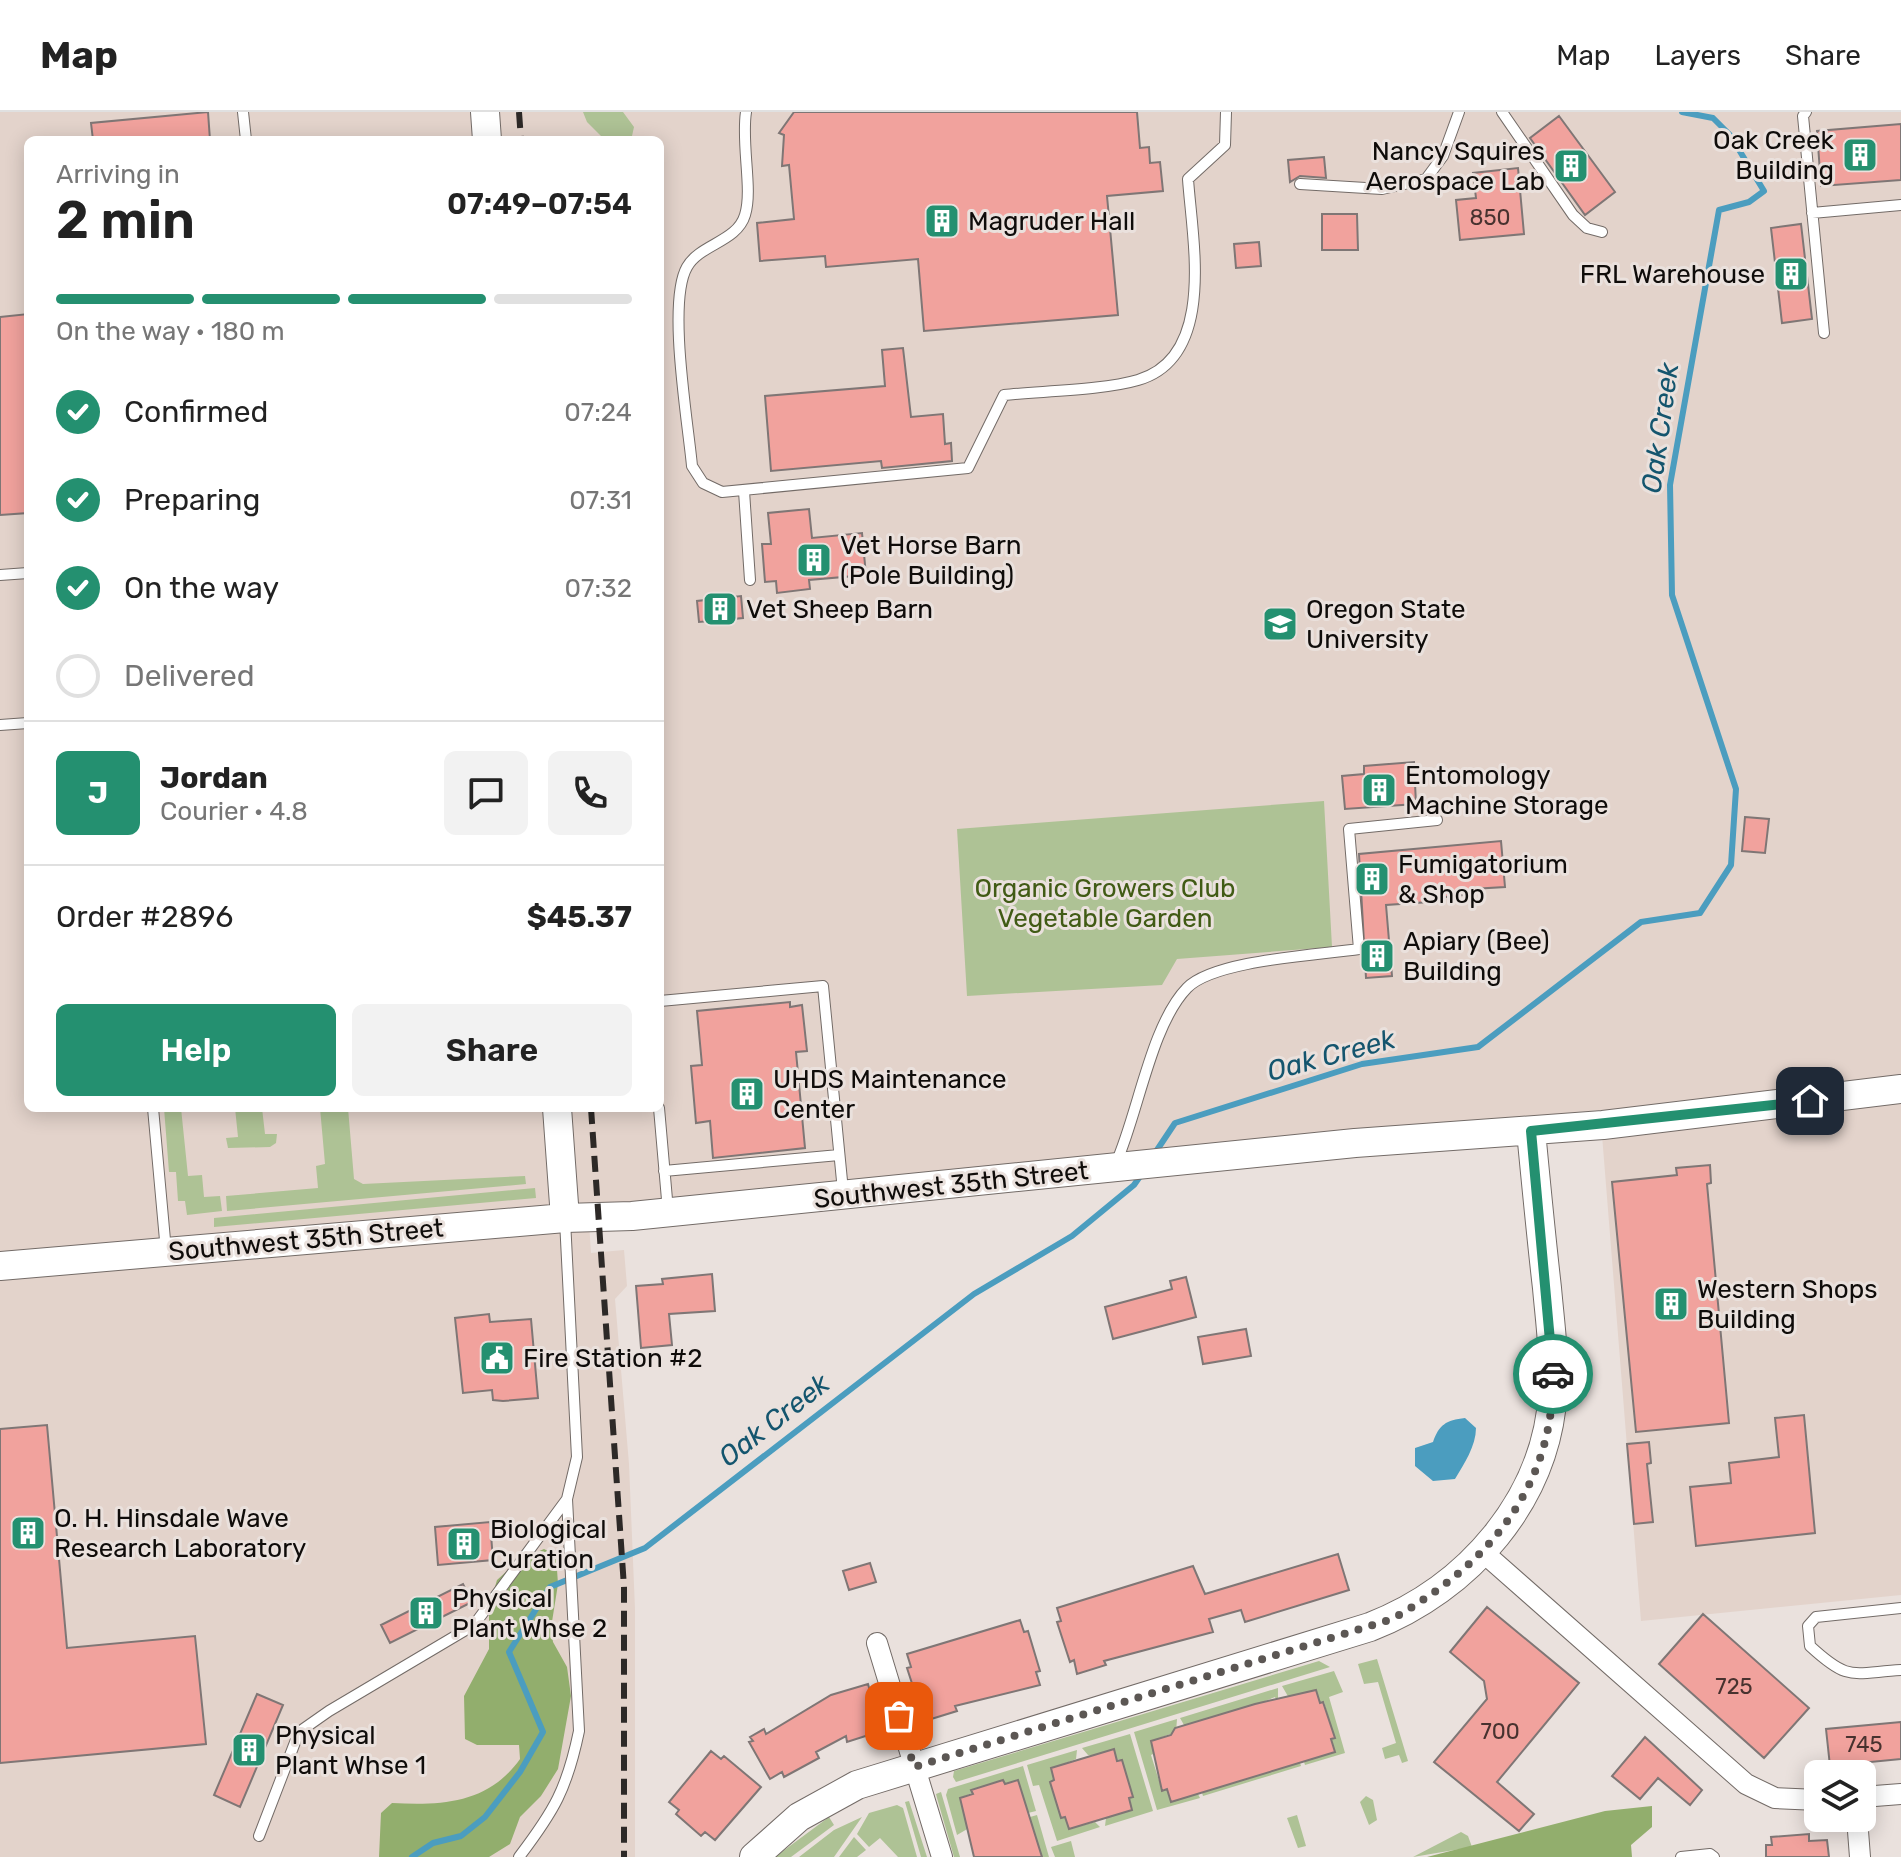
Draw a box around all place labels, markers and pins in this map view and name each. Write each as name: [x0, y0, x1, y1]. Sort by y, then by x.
place label: Oak Creek Building: [1713, 125, 1835, 186]
place label: Nancy Squires Aerospace Lab: [1366, 136, 1545, 197]
building icon: Oak Creek Building: [1841, 136, 1879, 174]
building icon: Nancy Squires Aerospace Lab: [1552, 147, 1590, 185]
building icon: Magruder Hall: [923, 202, 961, 240]
place label: Magruder Hall: [968, 206, 1135, 237]
building icon: FRL Warehouse: [1772, 255, 1810, 293]
place label: FRL Warehouse: [1580, 259, 1765, 290]
place label: Vet Horse Barn (Pole Building): [840, 530, 1022, 591]
building icon: Vet Horse Barn (Pole Building): [795, 541, 833, 579]
building icon: Vet Sheep Barn: [701, 590, 739, 628]
place label: Vet Sheep Barn: [746, 594, 933, 625]
place label: Oregon State University: [1306, 594, 1466, 655]
school or university icon: Oregon State University: [1261, 605, 1299, 643]
place label: Entomology Machine Storage: [1405, 760, 1609, 821]
building icon: Entomology Machine Storage: [1360, 771, 1398, 809]
place label: Fumigatorium & Shop: [1398, 849, 1568, 910]
building icon: Fumigatorium & Shop: [1353, 860, 1391, 898]
place label: Apiary (Bee) Building: [1403, 926, 1549, 987]
building icon: Apiary (Bee) Building: [1358, 937, 1396, 975]
place label: UHDS Maintenance Center: [773, 1064, 1007, 1125]
pin: [1776, 1067, 1844, 1135]
building icon: UHDS Maintenance Center: [728, 1075, 766, 1113]
place label: Western Shops Building: [1697, 1274, 1878, 1335]
building icon: Western Shops Building: [1652, 1285, 1690, 1323]
public building icon: Fire Station #2: [478, 1339, 516, 1377]
place label: Fire Station #2: [523, 1343, 703, 1374]
place label: O. H. Hinsdale Wave Research Laboratory: [54, 1503, 306, 1564]
building icon: O. H. Hinsdale Wave Research Laboratory: [9, 1514, 47, 1552]
place label: Biological Curation: [490, 1514, 607, 1575]
building icon: Biological Curation: [445, 1525, 483, 1563]
place label: Physical Plant Whse 2: [452, 1583, 607, 1644]
building icon: Physical Plant Whse 2: [407, 1594, 445, 1632]
pin: [865, 1682, 933, 1750]
place label: Physical Plant Whse 1: [275, 1720, 426, 1781]
building icon: Physical Plant Whse 1: [230, 1731, 268, 1769]

